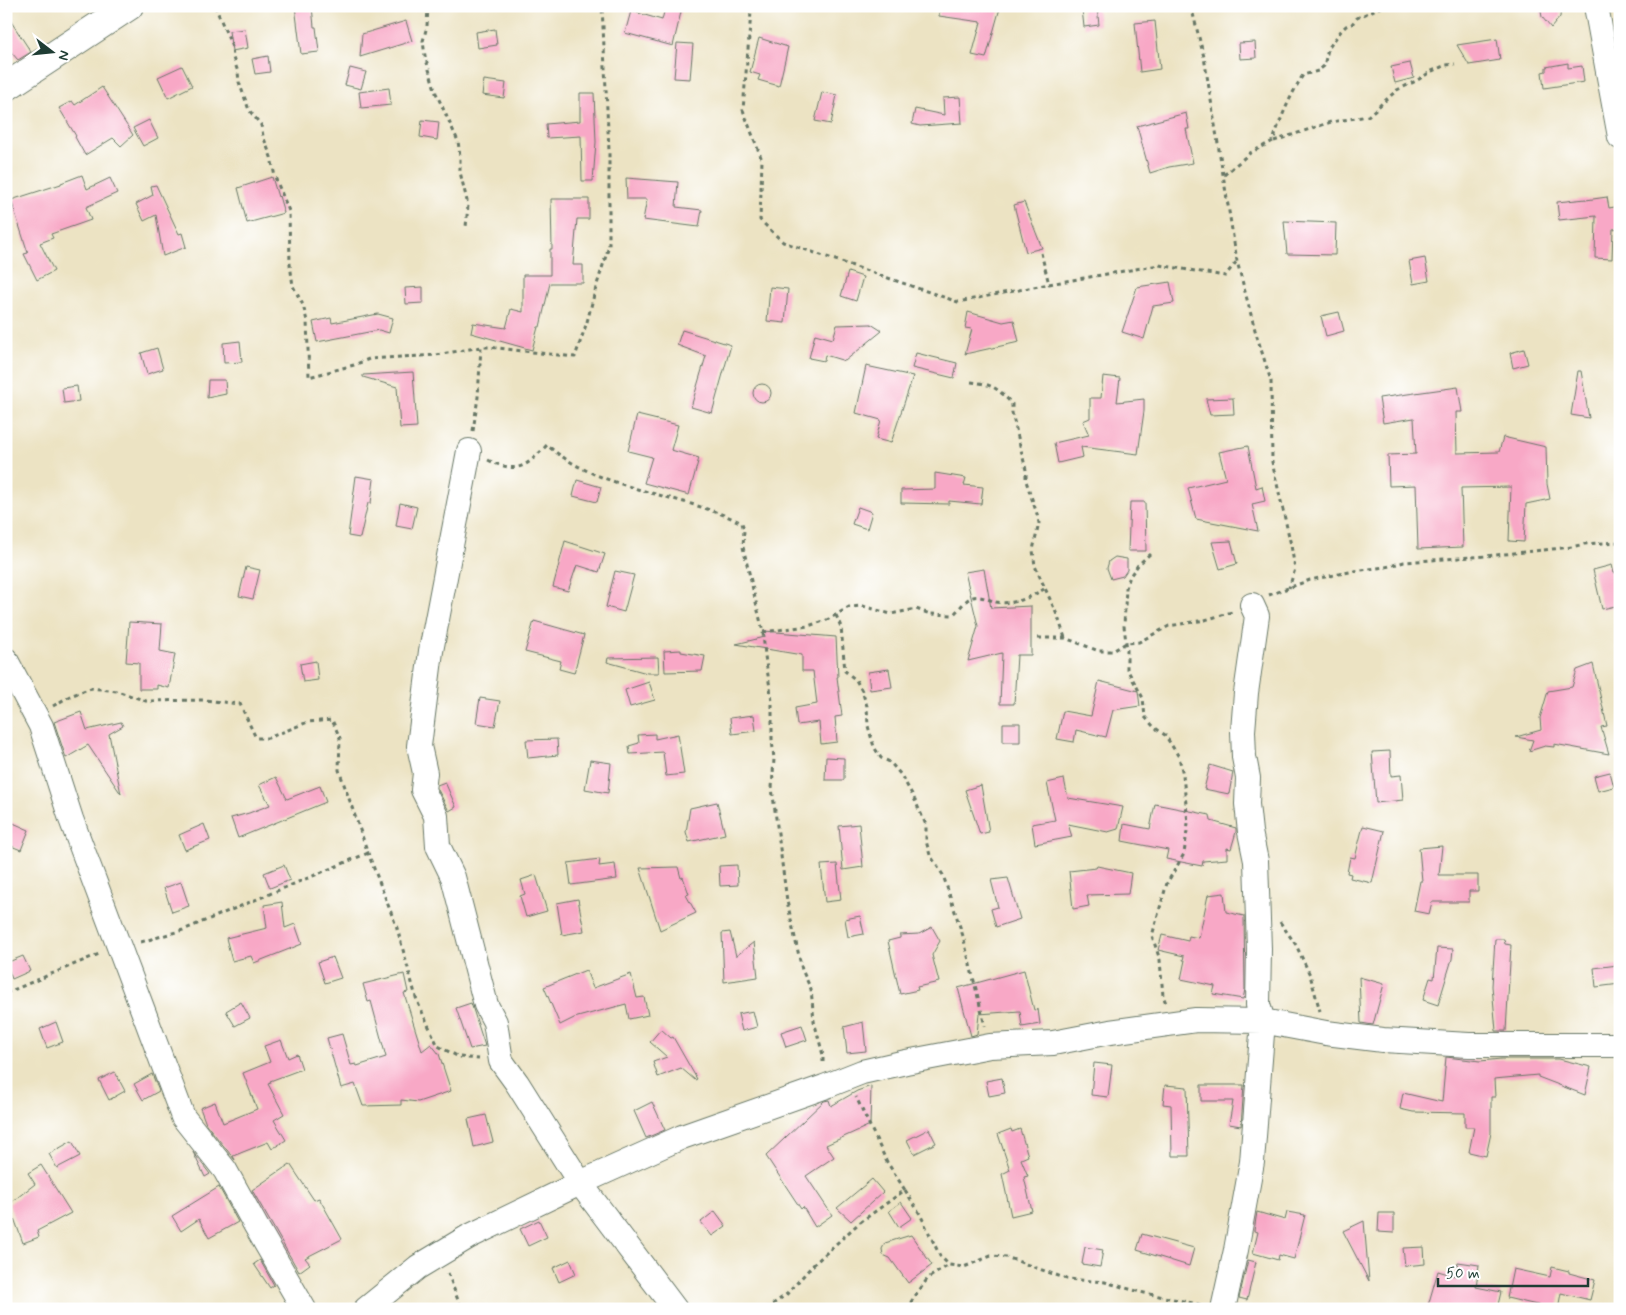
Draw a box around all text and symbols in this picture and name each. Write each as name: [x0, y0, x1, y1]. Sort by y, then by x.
north arrow: [28, 28, 78, 78]
text: N: [54, 48, 73, 62]
scale bar: [1438, 1255, 1588, 1287]
text: 50 m: [1446, 1264, 1480, 1284]

